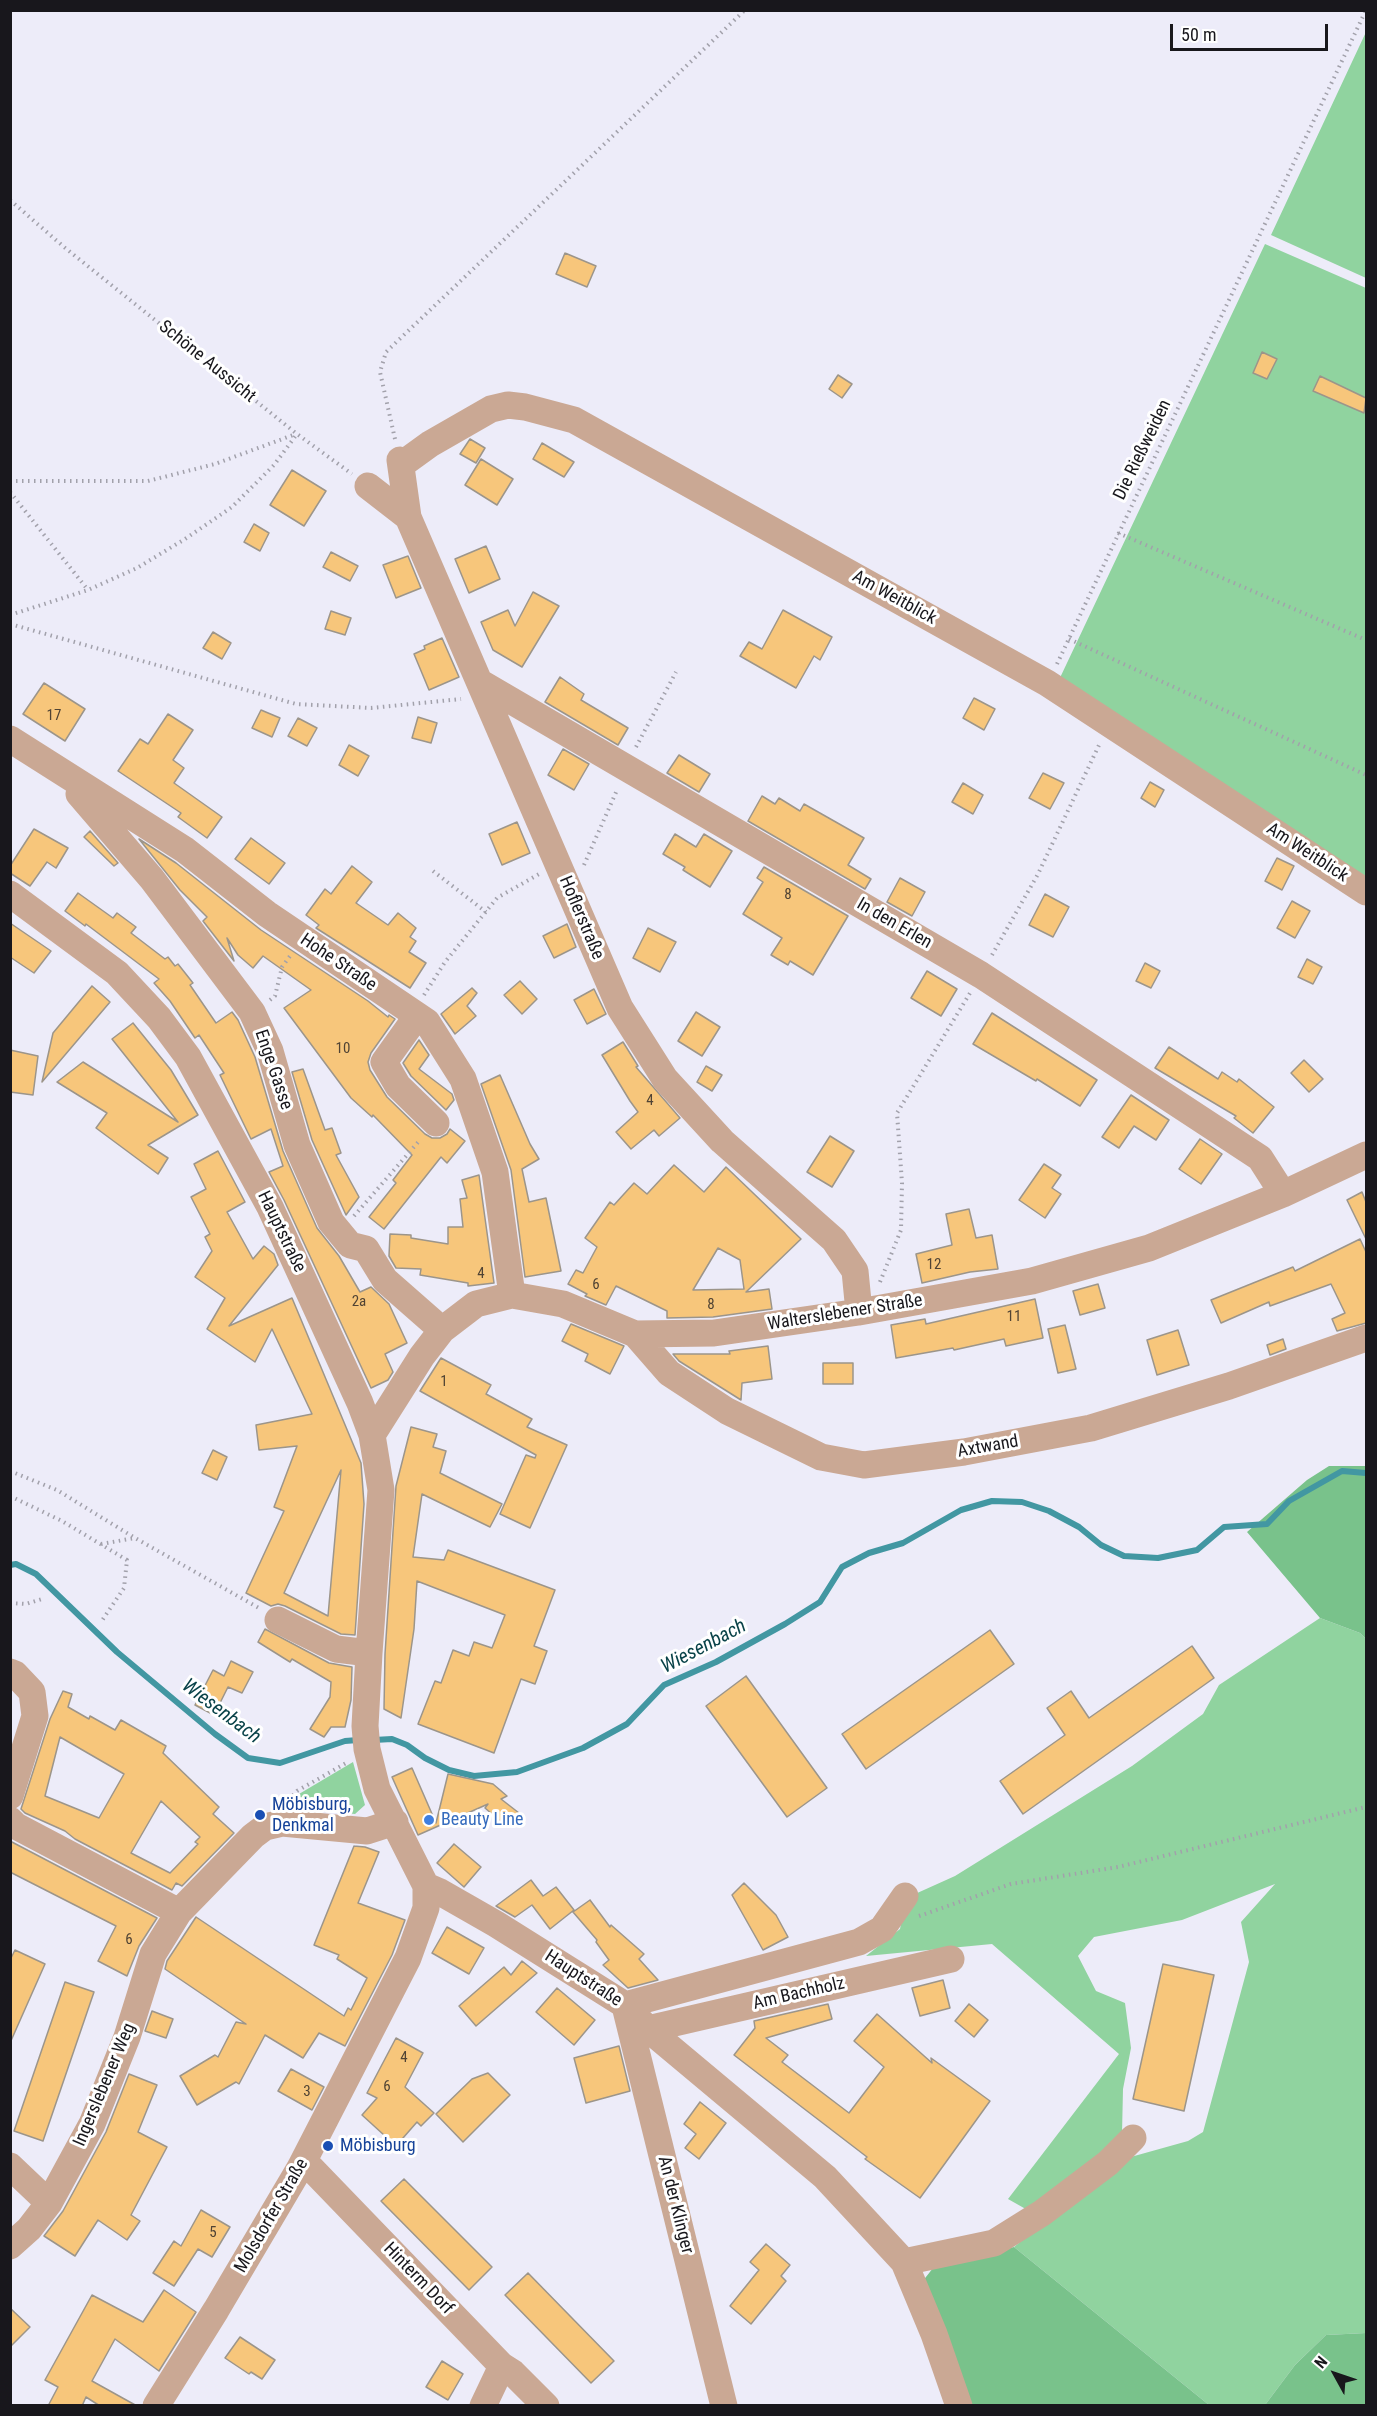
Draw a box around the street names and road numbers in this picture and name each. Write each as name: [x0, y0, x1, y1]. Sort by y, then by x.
street label: Schöne Aussicht: [154, 316, 260, 408]
street label: Die Rießweiden: [1109, 396, 1177, 504]
street label: Am Weitblick: [848, 566, 940, 630]
street label: Am Weitblick: [1262, 819, 1352, 887]
street label: Hoflerstraße: [554, 873, 608, 963]
street label: In den Erlen: [853, 894, 935, 954]
street label: Hohe Straße: [296, 930, 380, 996]
street label: Enge Gasse: [249, 1027, 297, 1113]
street label: Hauptstraße: [252, 1188, 310, 1276]
street label: Walterslebener Straße: [766, 1290, 924, 1336]
street label: Axtwand: [956, 1431, 1020, 1463]
street label: Hauptstraße: [540, 1946, 626, 2012]
street label: Am Bachholz: [751, 1973, 847, 2015]
street label: Ingerslebener Weg: [69, 2020, 141, 2150]
street label: An der Klinger: [652, 2154, 698, 2256]
street label: Molsdorfer Straße: [231, 2155, 313, 2277]
street label: Hinterm Dorf: [378, 2239, 458, 2319]

